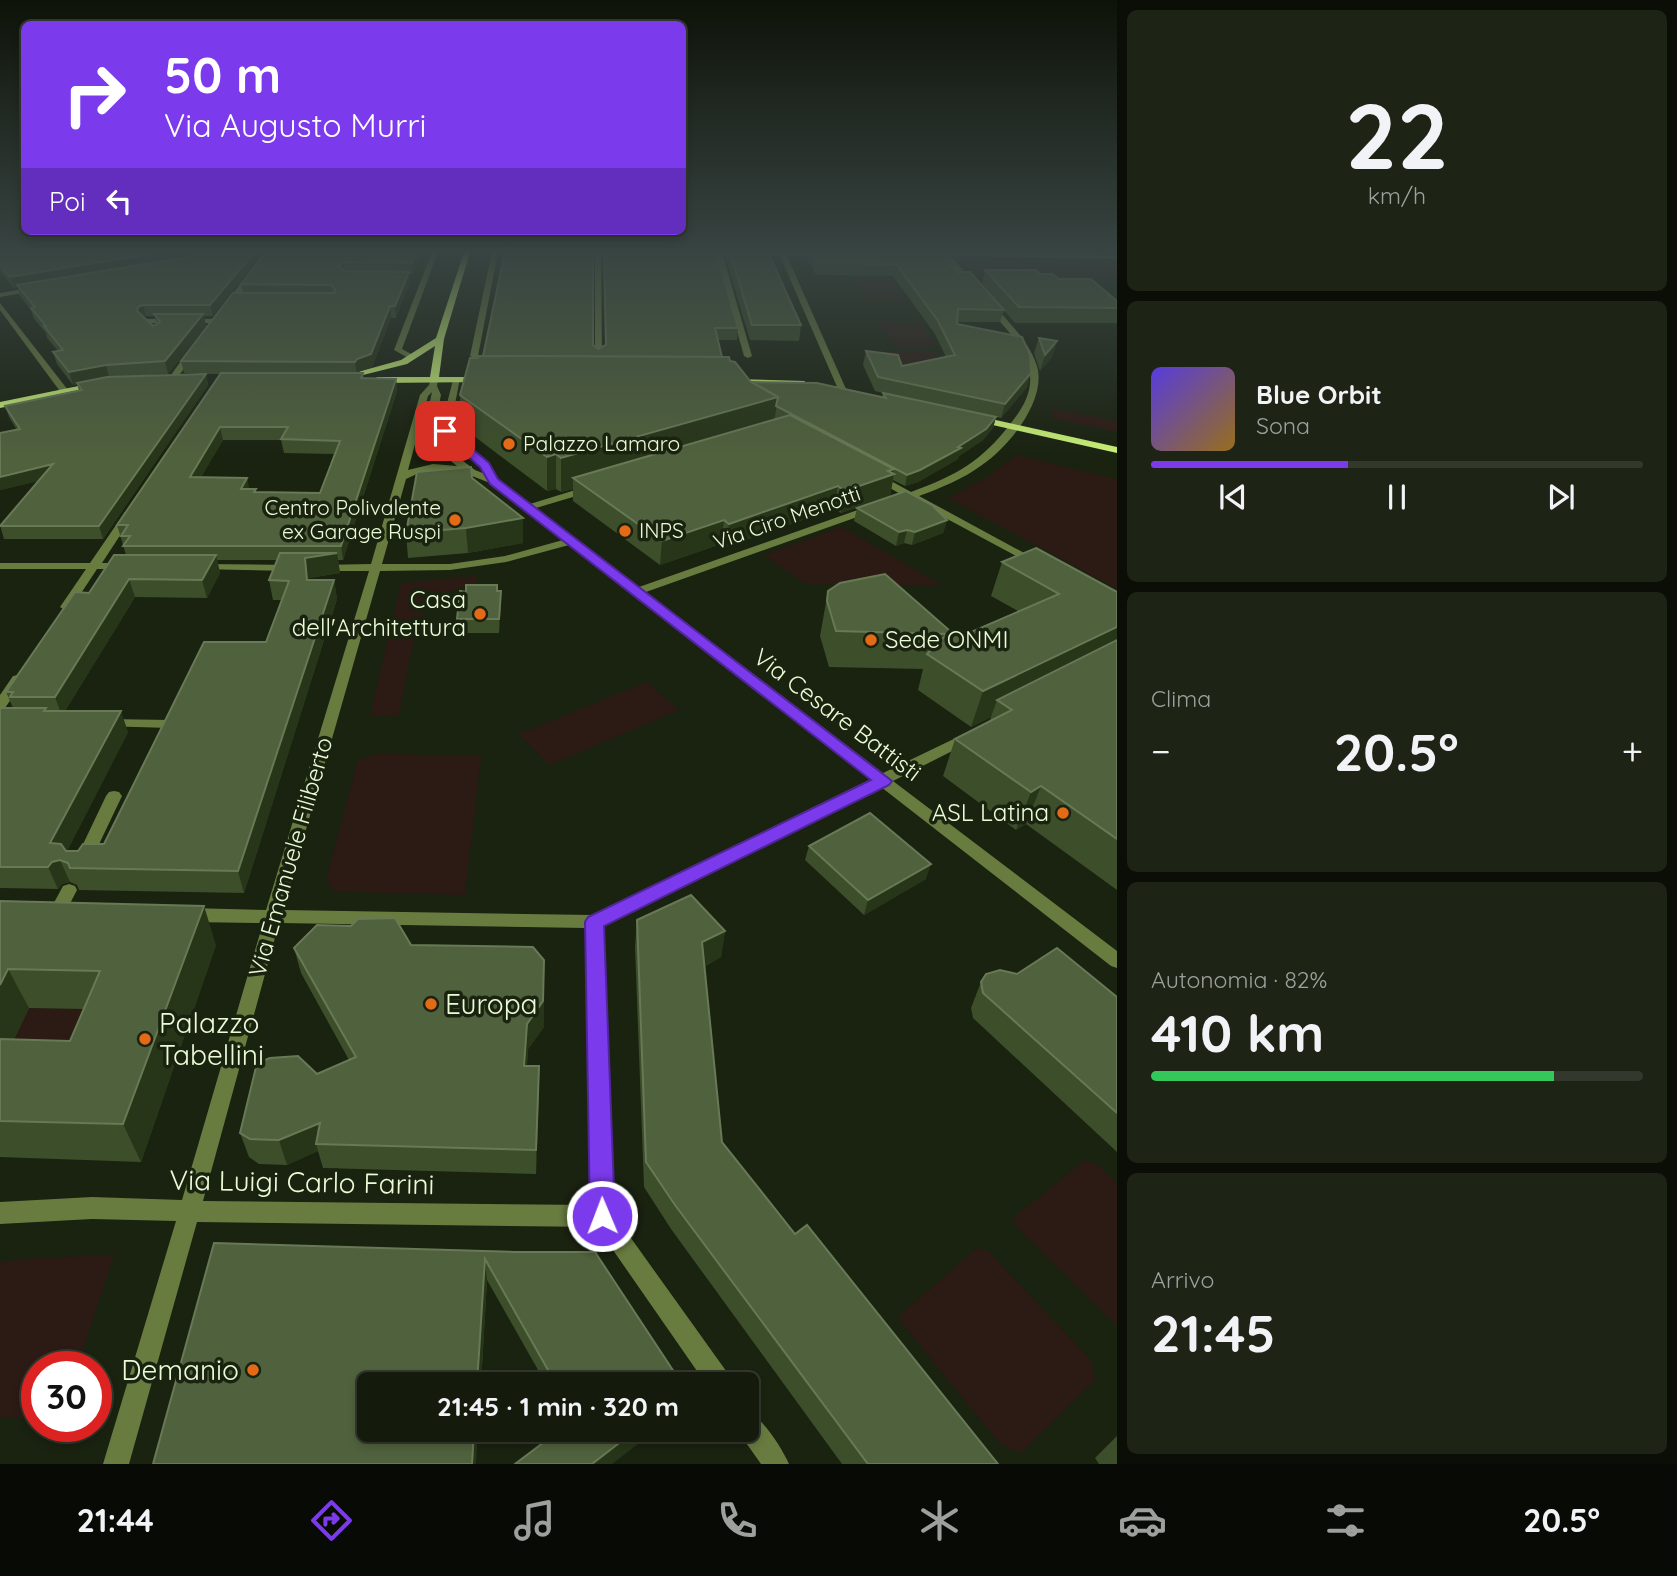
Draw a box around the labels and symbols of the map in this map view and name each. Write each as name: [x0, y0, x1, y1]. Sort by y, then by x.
pin: [415, 401, 475, 461]
place label: Palazzo Lamaro: [523, 430, 680, 456]
marker: Palazzo Lamaro: [501, 436, 517, 452]
street label: Via Ciro Menotti: [710, 480, 864, 554]
place label: Centro Polivalente ex Garage Ruspi: [265, 494, 441, 544]
marker: Centro Polivalente ex Garage Ruspi: [447, 512, 463, 528]
place label: INPS: [639, 517, 684, 543]
marker: INPS: [617, 523, 633, 539]
place label: Casa dell'Architettura: [292, 584, 466, 642]
marker: Casa dell'Architettura: [472, 606, 488, 622]
place label: Sede ONMI: [885, 624, 1008, 654]
marker: Sede ONMI: [863, 632, 879, 648]
street label: Via Cesare Battisti: [748, 641, 927, 787]
street label: Via Emanuele Filiberto: [241, 733, 339, 980]
place label: ASL Latina: [932, 797, 1049, 827]
marker: ASL Latina: [1055, 805, 1071, 821]
place label: Europa: [445, 986, 538, 1021]
marker: Europa: [423, 996, 439, 1012]
place label: Palazzo Tabellini: [159, 1005, 264, 1072]
marker: Palazzo Tabellini: [137, 1031, 153, 1047]
street label: Via Luigi Carlo Farini: [169, 1162, 435, 1201]
position arrow: [565, 1179, 639, 1253]
speed limit sign: 30: [21, 1351, 112, 1442]
place label: Demanio: [121, 1352, 239, 1387]
marker: Demanio: [245, 1362, 261, 1378]

